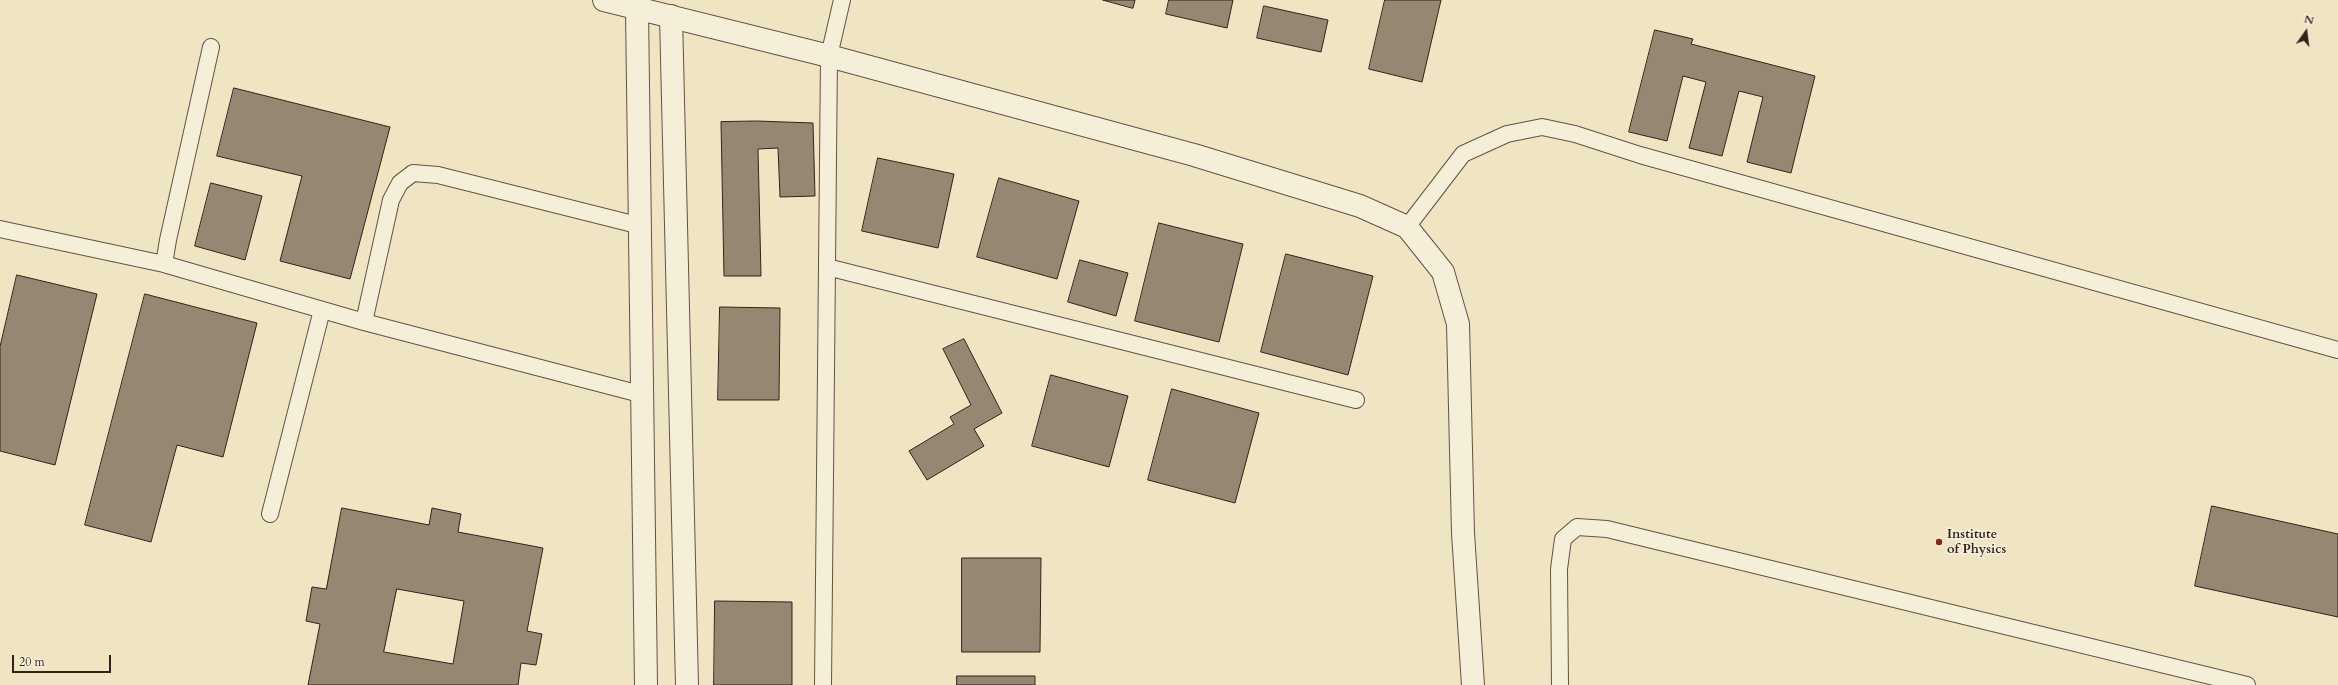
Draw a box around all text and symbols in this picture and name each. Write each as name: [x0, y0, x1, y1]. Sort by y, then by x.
text: N: [2303, 11, 2315, 28]
north arrow: [2286, 12, 2326, 52]
place label: Institute of Physics: [1947, 527, 2006, 558]
marker: Institute of Physics: [1934, 537, 1944, 547]
scale bar: [14, 647, 113, 673]
text: 20 m: [19, 654, 45, 670]

